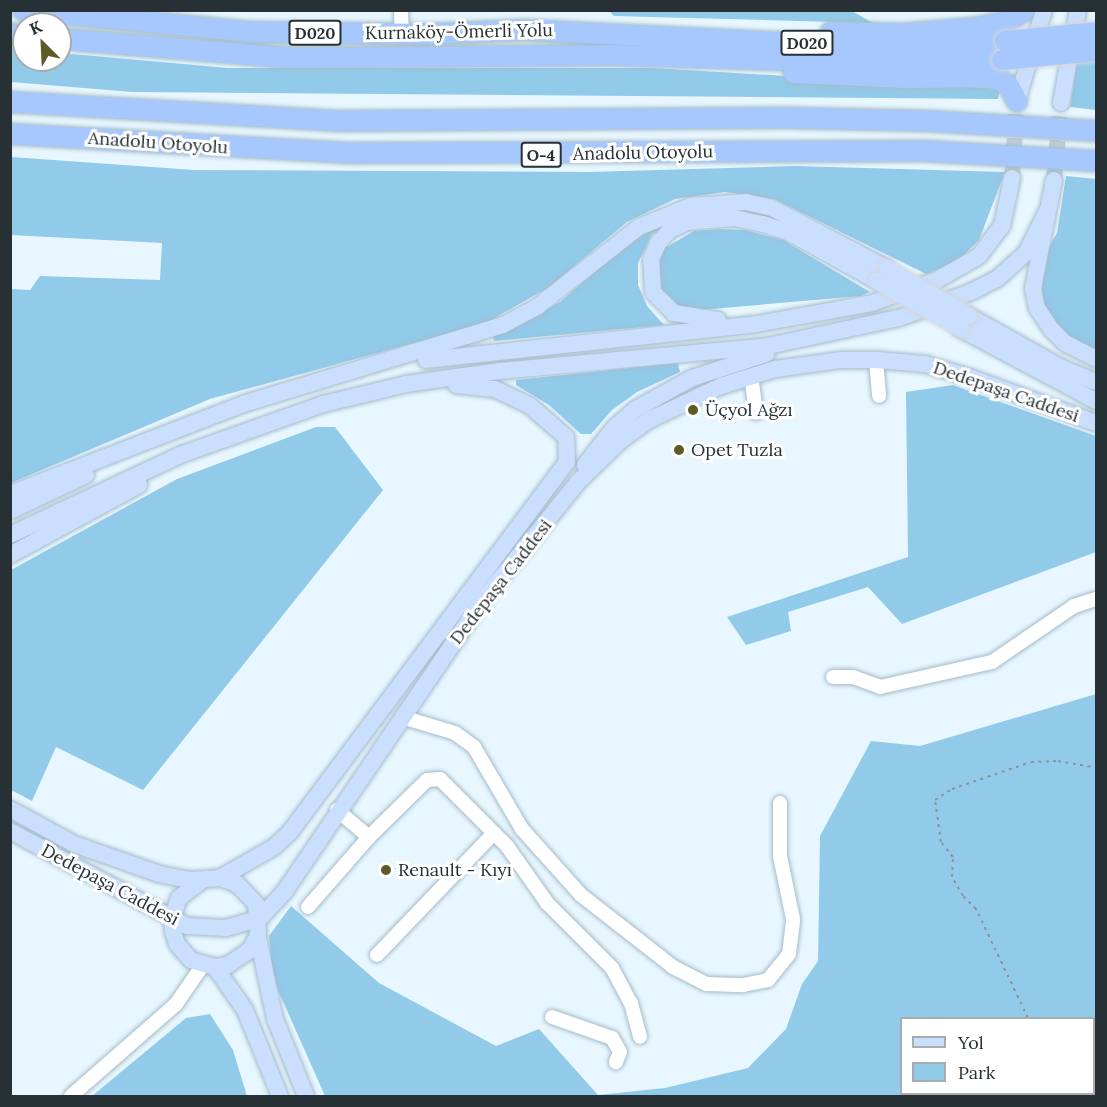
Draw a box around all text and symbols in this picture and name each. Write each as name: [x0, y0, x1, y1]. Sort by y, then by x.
north arrow: [12, 12, 72, 72]
text: K: [26, 16, 45, 39]
road number: D020: [288, 20, 342, 46]
street label: Kurnaköy-Ömerli Yolu: [365, 20, 553, 44]
road number: D020: [780, 30, 834, 56]
street label: Anadolu Otoyolu: [87, 127, 229, 159]
street label: Anadolu Otoyolu: [573, 141, 713, 165]
road number: O-4: [520, 142, 562, 168]
street label: Dedepaşa Caddesi: [930, 357, 1082, 427]
place label: Üçyol Ağzı: [705, 399, 793, 421]
marker: Üçyol Ağzı: [686, 403, 700, 417]
place label: Opet Tuzla: [691, 439, 783, 461]
marker: Opet Tuzla: [672, 443, 686, 457]
street label: Dedepaşa Caddesi: [446, 515, 556, 649]
street label: Dedepaşa Caddesi: [38, 840, 182, 930]
place label: Renault - Kıyı: [398, 859, 512, 881]
marker: Renault - Kıyı: [379, 863, 393, 877]
legend: [900, 1017, 1095, 1095]
text: Yol: [958, 1031, 984, 1054]
text: Park: [958, 1061, 995, 1084]

